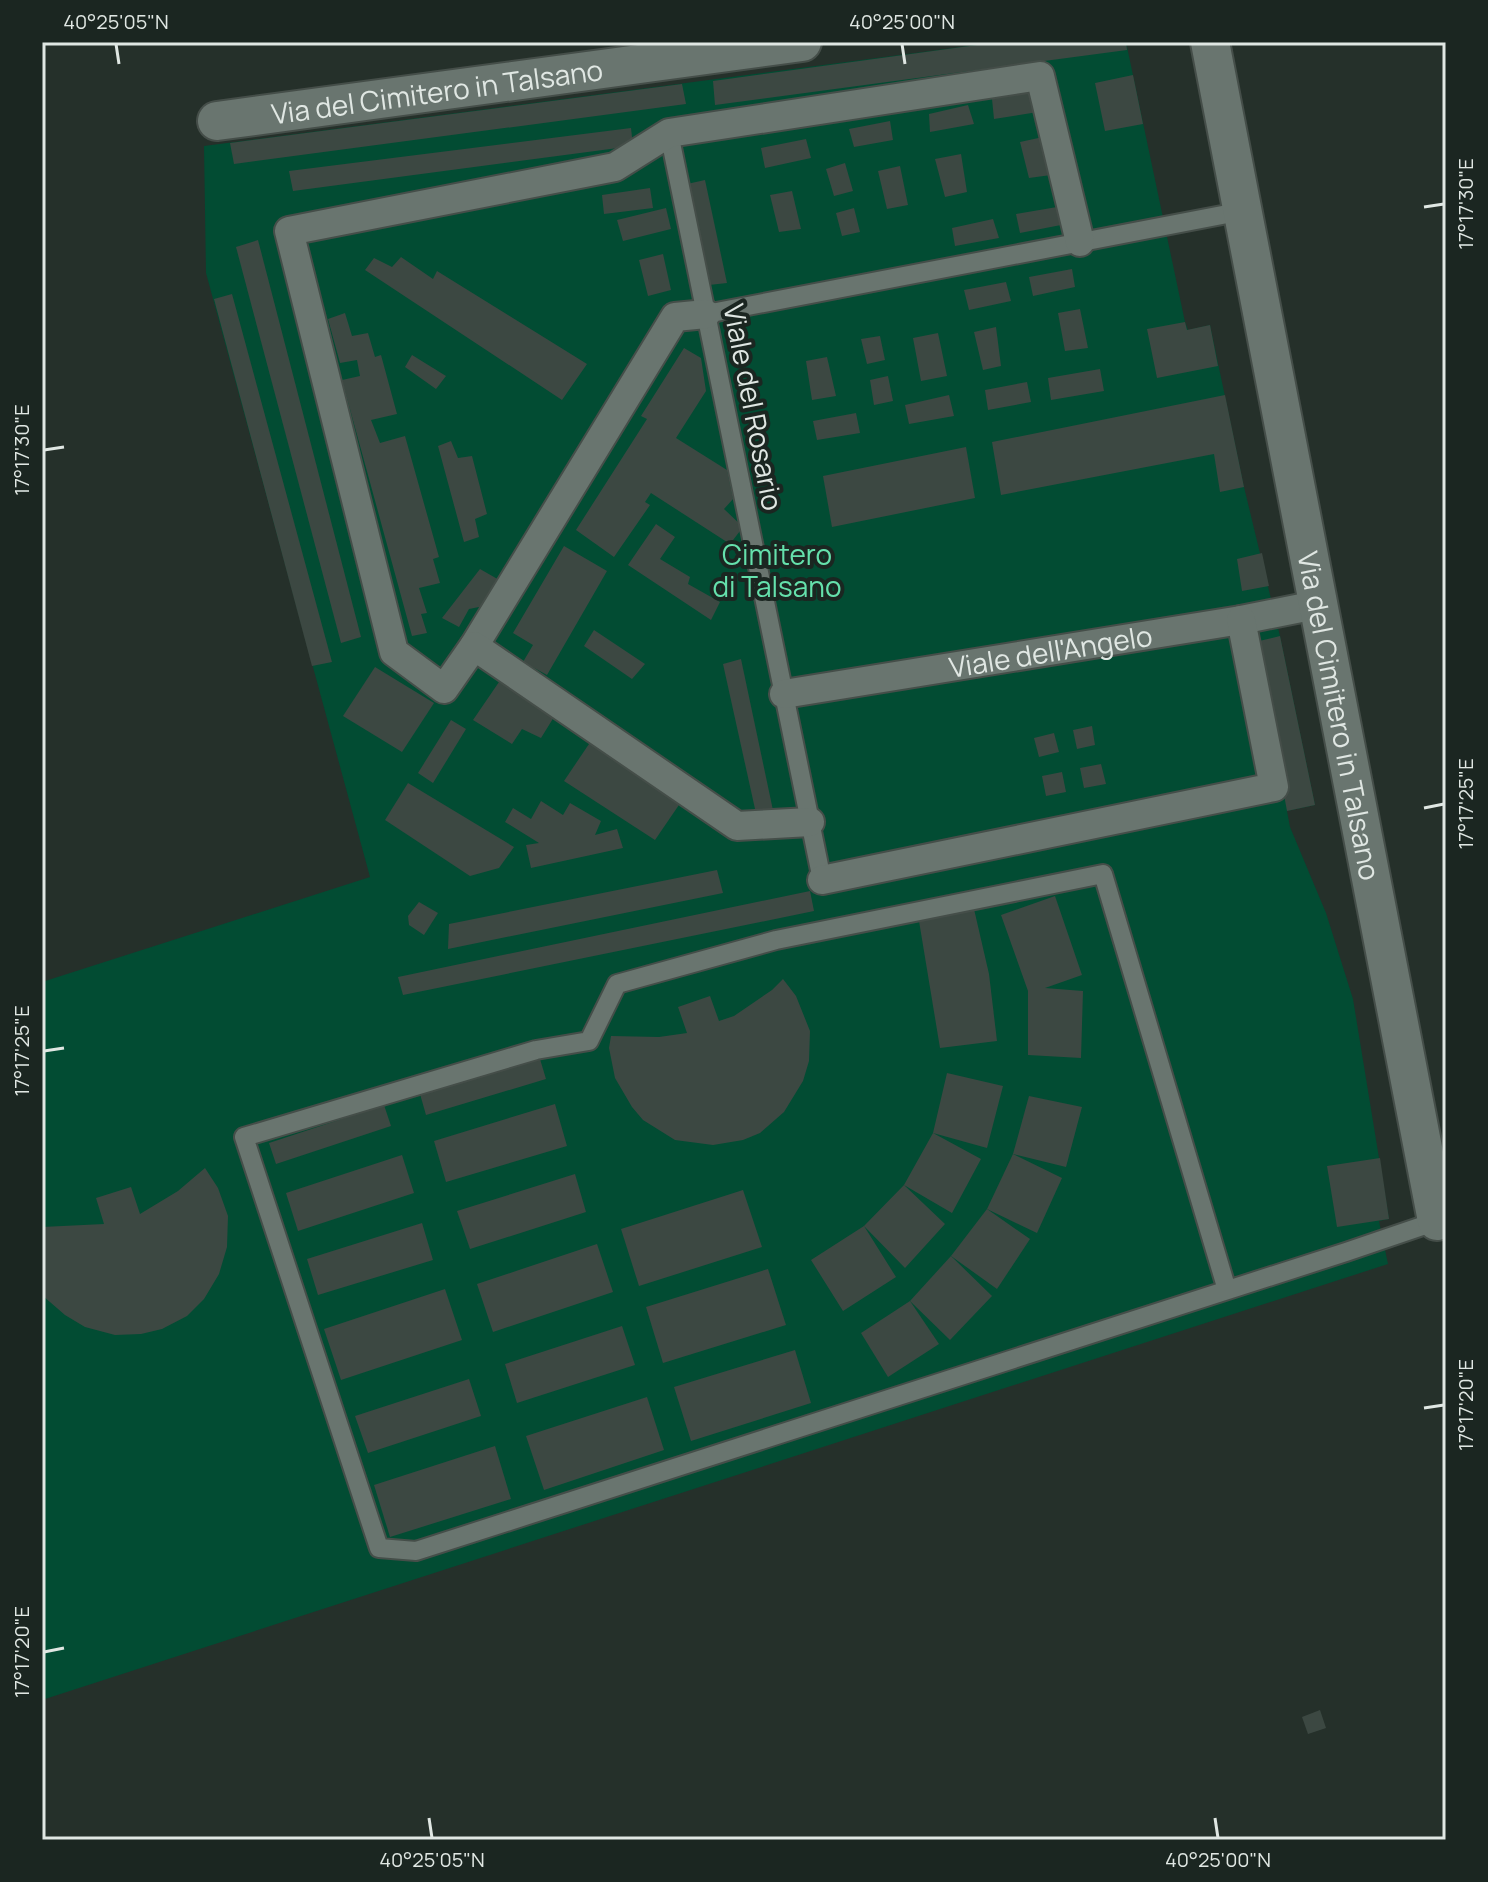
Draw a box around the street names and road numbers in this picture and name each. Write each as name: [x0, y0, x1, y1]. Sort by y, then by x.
street label: Via del Cimitero in Talsano: [269, 50, 605, 132]
street label: Viale del Rosario: [715, 301, 793, 513]
street label: Via del Cimitero in Talsano: [1289, 548, 1390, 883]
street label: Viale dell'Angelo: [946, 616, 1155, 686]

